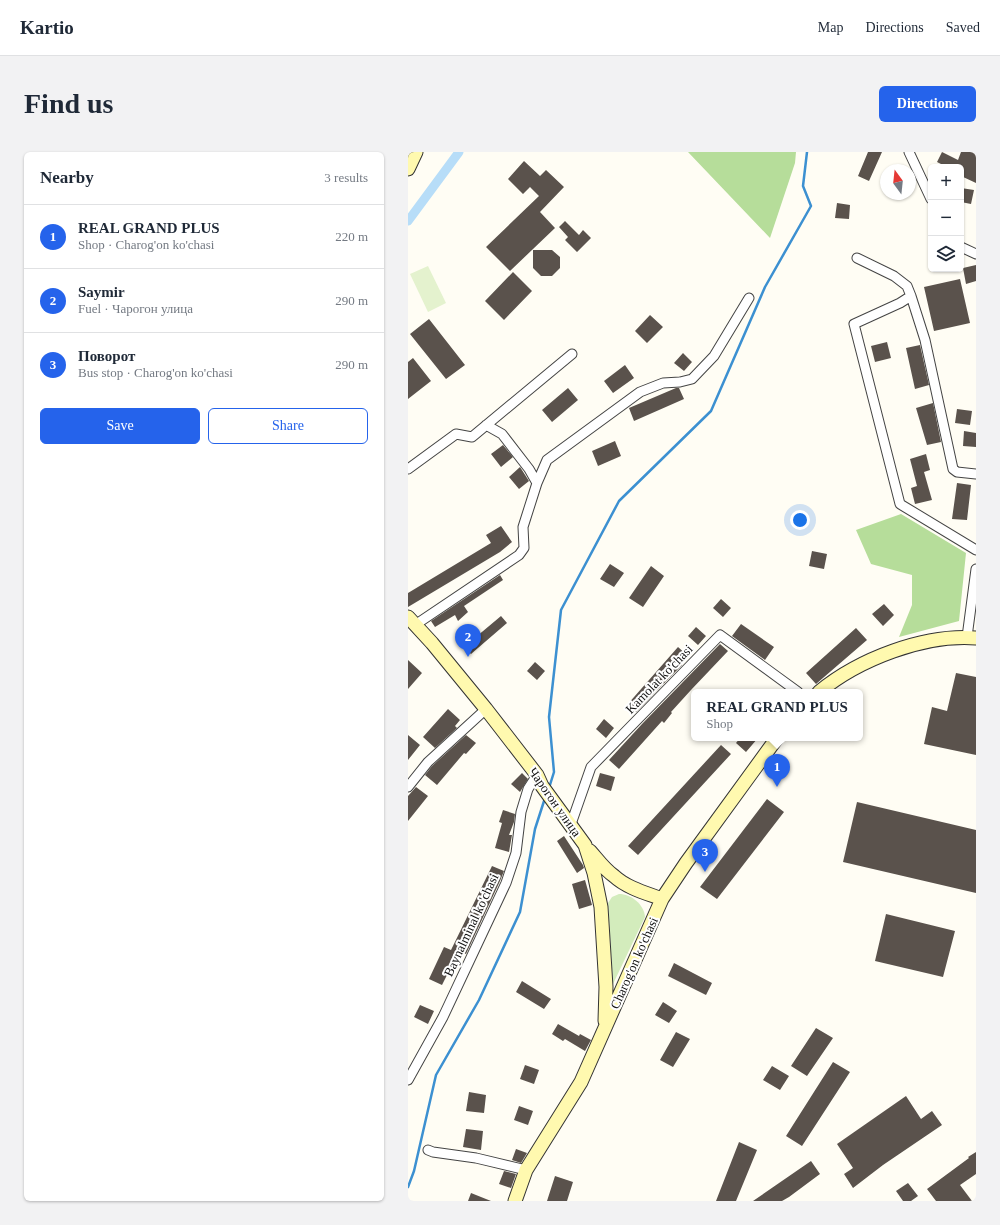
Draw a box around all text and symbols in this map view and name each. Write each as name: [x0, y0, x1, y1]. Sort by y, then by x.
text: Kartio: [20, 17, 74, 38]
text: Map: [818, 20, 843, 35]
text: Directions: [865, 20, 924, 35]
text: Saved: [946, 20, 980, 35]
button: Directions: [879, 86, 976, 122]
text: Find us: [24, 88, 114, 119]
north arrow: [880, 164, 916, 200]
map controls: [928, 164, 964, 272]
button: +: [928, 164, 964, 200]
text: Nearby: [40, 168, 94, 187]
text: 3 results: [324, 170, 368, 185]
button: −: [928, 200, 964, 236]
text: REAL GRAND PLUS: [78, 220, 220, 236]
text: 1: [50, 229, 56, 244]
text: 220 m: [335, 229, 368, 244]
button: layers: [928, 236, 964, 272]
text: Shop · Charog'on ko'chasi: [78, 237, 214, 252]
text: Saymir: [78, 284, 125, 300]
text: 2: [50, 293, 56, 308]
text: 290 m: [335, 293, 368, 308]
text: Fuel · Чарогон улица: [78, 301, 193, 316]
text: Поворот: [78, 348, 135, 364]
text: 3: [50, 357, 56, 372]
text: 290 m: [335, 357, 368, 372]
text: Bus stop · Charog'on ko'chasi: [78, 365, 233, 380]
button: Save: [40, 408, 200, 444]
button: Share: [208, 408, 368, 444]
your location: [790, 510, 810, 530]
pin: 2: [455, 624, 481, 657]
street label: Kamolat ko'chasi: [622, 641, 696, 717]
popup: [691, 689, 863, 741]
text: REAL GRAND PLUS: [706, 699, 848, 715]
text: Shop: [706, 716, 733, 731]
pin: 1: [764, 754, 790, 787]
street label: Чарогон улица: [526, 765, 585, 840]
pin: 3: [692, 839, 718, 872]
street label: Baynalminal ko'chasi: [441, 871, 502, 979]
street label: Charog'on ko'chasi: [607, 914, 661, 1011]

